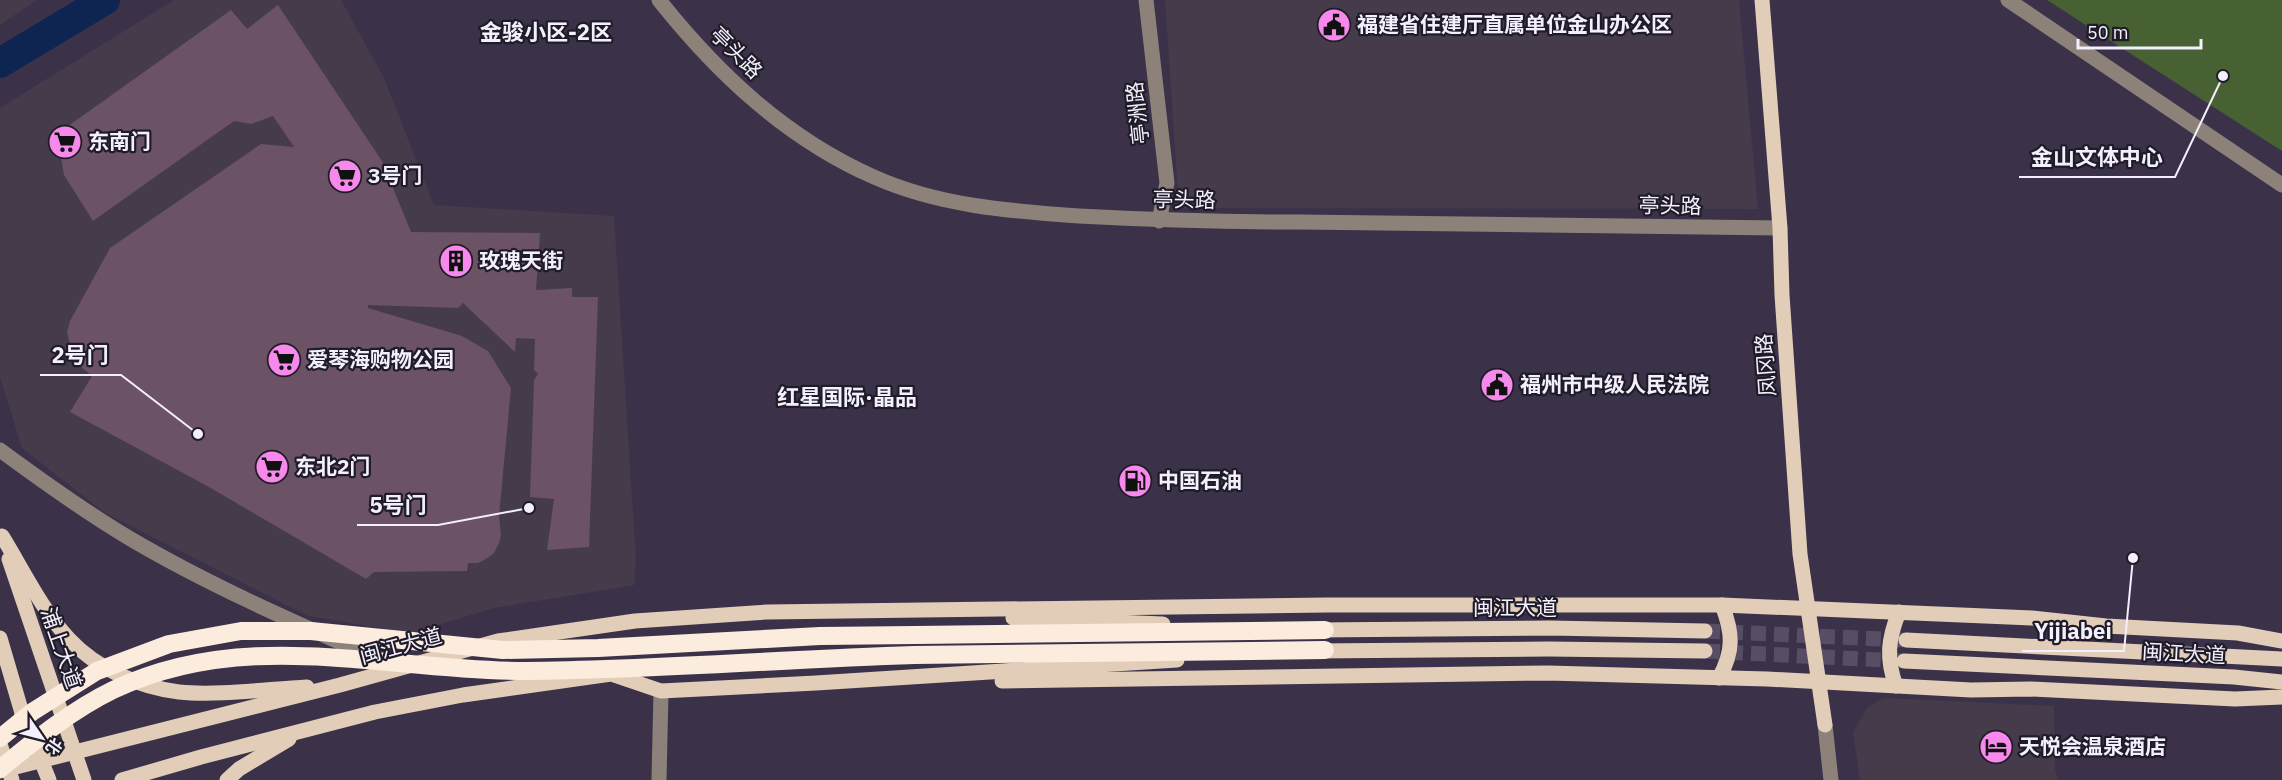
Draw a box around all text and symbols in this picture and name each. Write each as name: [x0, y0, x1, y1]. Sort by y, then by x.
public building icon: 福建省住建厅直属单位金山办公区: [1316, 7, 1352, 43]
place label: 福建省住建厅直属单位金山办公区: [1357, 10, 1672, 38]
scale bar: [2078, 12, 2201, 50]
district label: 金骏小区-2区: [480, 17, 612, 46]
street label: 亭头路: [705, 20, 769, 84]
text: 50 m: [2087, 21, 2129, 44]
street label: 亭洲路: [1120, 80, 1154, 146]
supermarket icon: 东南门: [47, 124, 83, 160]
place label: 东南门: [88, 127, 151, 155]
callout: 金山文体中心: [2019, 137, 2175, 177]
text: 金山文体中心: [2031, 142, 2163, 171]
supermarket icon: 3号门: [327, 158, 363, 194]
place label: 3号门: [368, 161, 423, 189]
street label: 亭头路: [1152, 184, 1216, 214]
street label: 亭头路: [1638, 190, 1702, 220]
building icon: 玫瑰天街: [438, 243, 474, 279]
place label: 玫瑰天街: [479, 246, 563, 274]
street label: 凤冈路: [1749, 333, 1781, 397]
callout: 2号门: [40, 335, 121, 375]
text: 2号门: [51, 340, 109, 369]
supermarket icon: 爱琴海购物公园: [266, 342, 302, 378]
place label: 爱琴海购物公园: [307, 345, 454, 373]
public building icon: 福州市中级人民法院: [1479, 367, 1515, 403]
place label: 福州市中级人民法院: [1520, 370, 1709, 398]
district label: 红星国际·晶品: [777, 382, 917, 411]
supermarket icon: 东北2门: [254, 449, 290, 485]
place label: 东北2门: [295, 452, 371, 480]
fuel station icon: 中国石油: [1117, 463, 1153, 499]
place label: 中国石油: [1158, 466, 1242, 494]
callout: 5号门: [357, 485, 438, 525]
text: 5号门: [369, 490, 427, 519]
street label: 闽江大道: [1473, 593, 1557, 621]
street label: 浦上大道: [35, 603, 89, 692]
callout: Yijiabei: [2022, 611, 2124, 651]
text: Yijiabei: [2034, 616, 2112, 645]
street label: 闽江大道: [357, 621, 445, 669]
street label: 闽江大道: [2141, 637, 2227, 669]
north arrow: [12, 708, 72, 768]
hotel icon: 天悦会温泉酒店: [1978, 729, 2014, 765]
place label: 天悦会温泉酒店: [2019, 732, 2166, 760]
text: 北: [42, 734, 67, 759]

